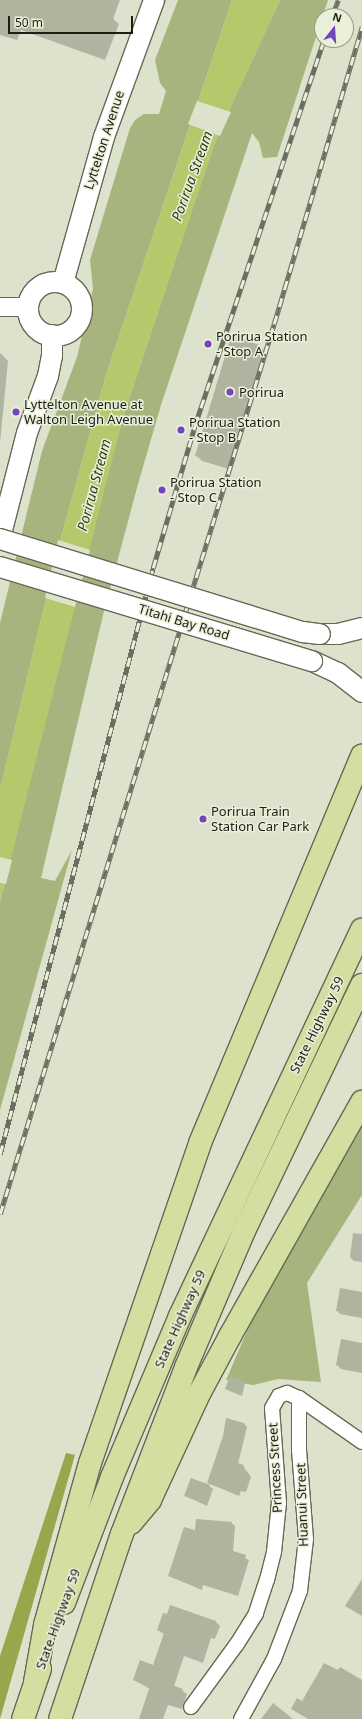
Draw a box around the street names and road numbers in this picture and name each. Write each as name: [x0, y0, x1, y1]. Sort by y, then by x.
street label: Lyttelton Avenue: [81, 89, 127, 191]
street label: Titahi Bay Road: [137, 601, 231, 643]
street label: State Highway 59: [287, 974, 347, 1076]
street label: State Highway 59: [151, 1267, 209, 1371]
street label: Princess Street: [265, 1422, 285, 1514]
street label: Huanui Street: [293, 1463, 311, 1547]
street label: State Highway 59: [33, 1567, 83, 1671]

